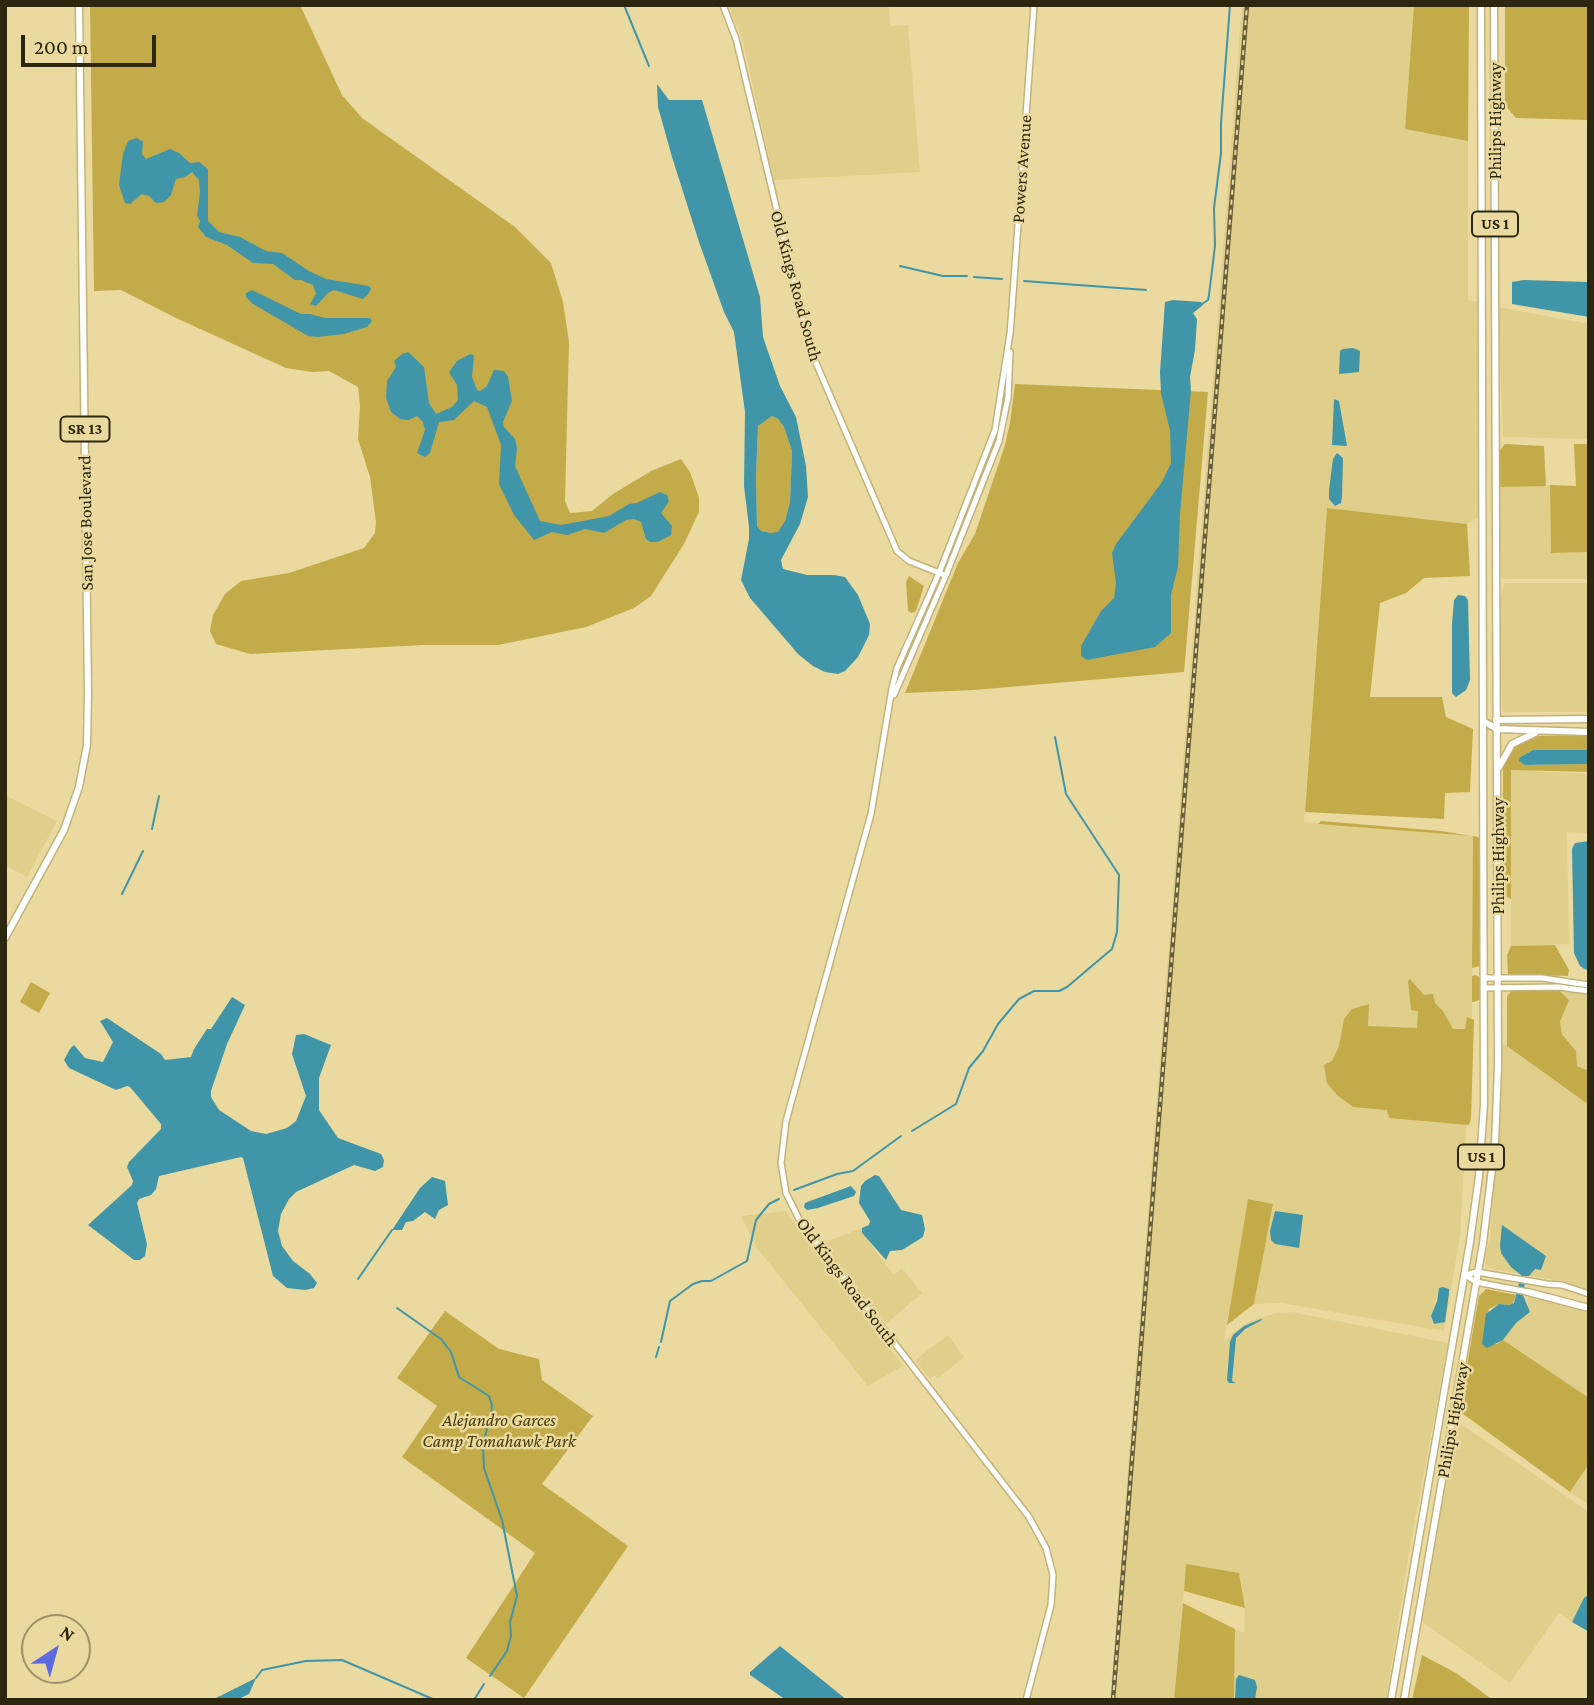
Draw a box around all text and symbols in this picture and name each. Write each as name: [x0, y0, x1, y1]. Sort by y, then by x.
scale bar: [24, 21, 159, 65]
text: 200 m: [34, 35, 89, 59]
street label: Philips Highway: [1484, 62, 1506, 180]
street label: Powers Avenue: [1007, 114, 1037, 224]
street label: Old Kings Road South: [765, 208, 827, 364]
road number: US 1: [1472, 212, 1518, 236]
road number: SR 13: [60, 416, 110, 442]
street label: San Jose Boulevard: [74, 455, 98, 591]
street label: Philips Highway: [1487, 797, 1509, 915]
road number: US 1: [1458, 1144, 1504, 1170]
street label: Old Kings Road South: [791, 1213, 903, 1351]
street label: Philips Highway: [1432, 1360, 1474, 1480]
park label: Alejandro Garces Camp Tomahawk Park: [422, 1409, 576, 1452]
north arrow: [21, 1614, 91, 1684]
text: N: [56, 1621, 79, 1646]

